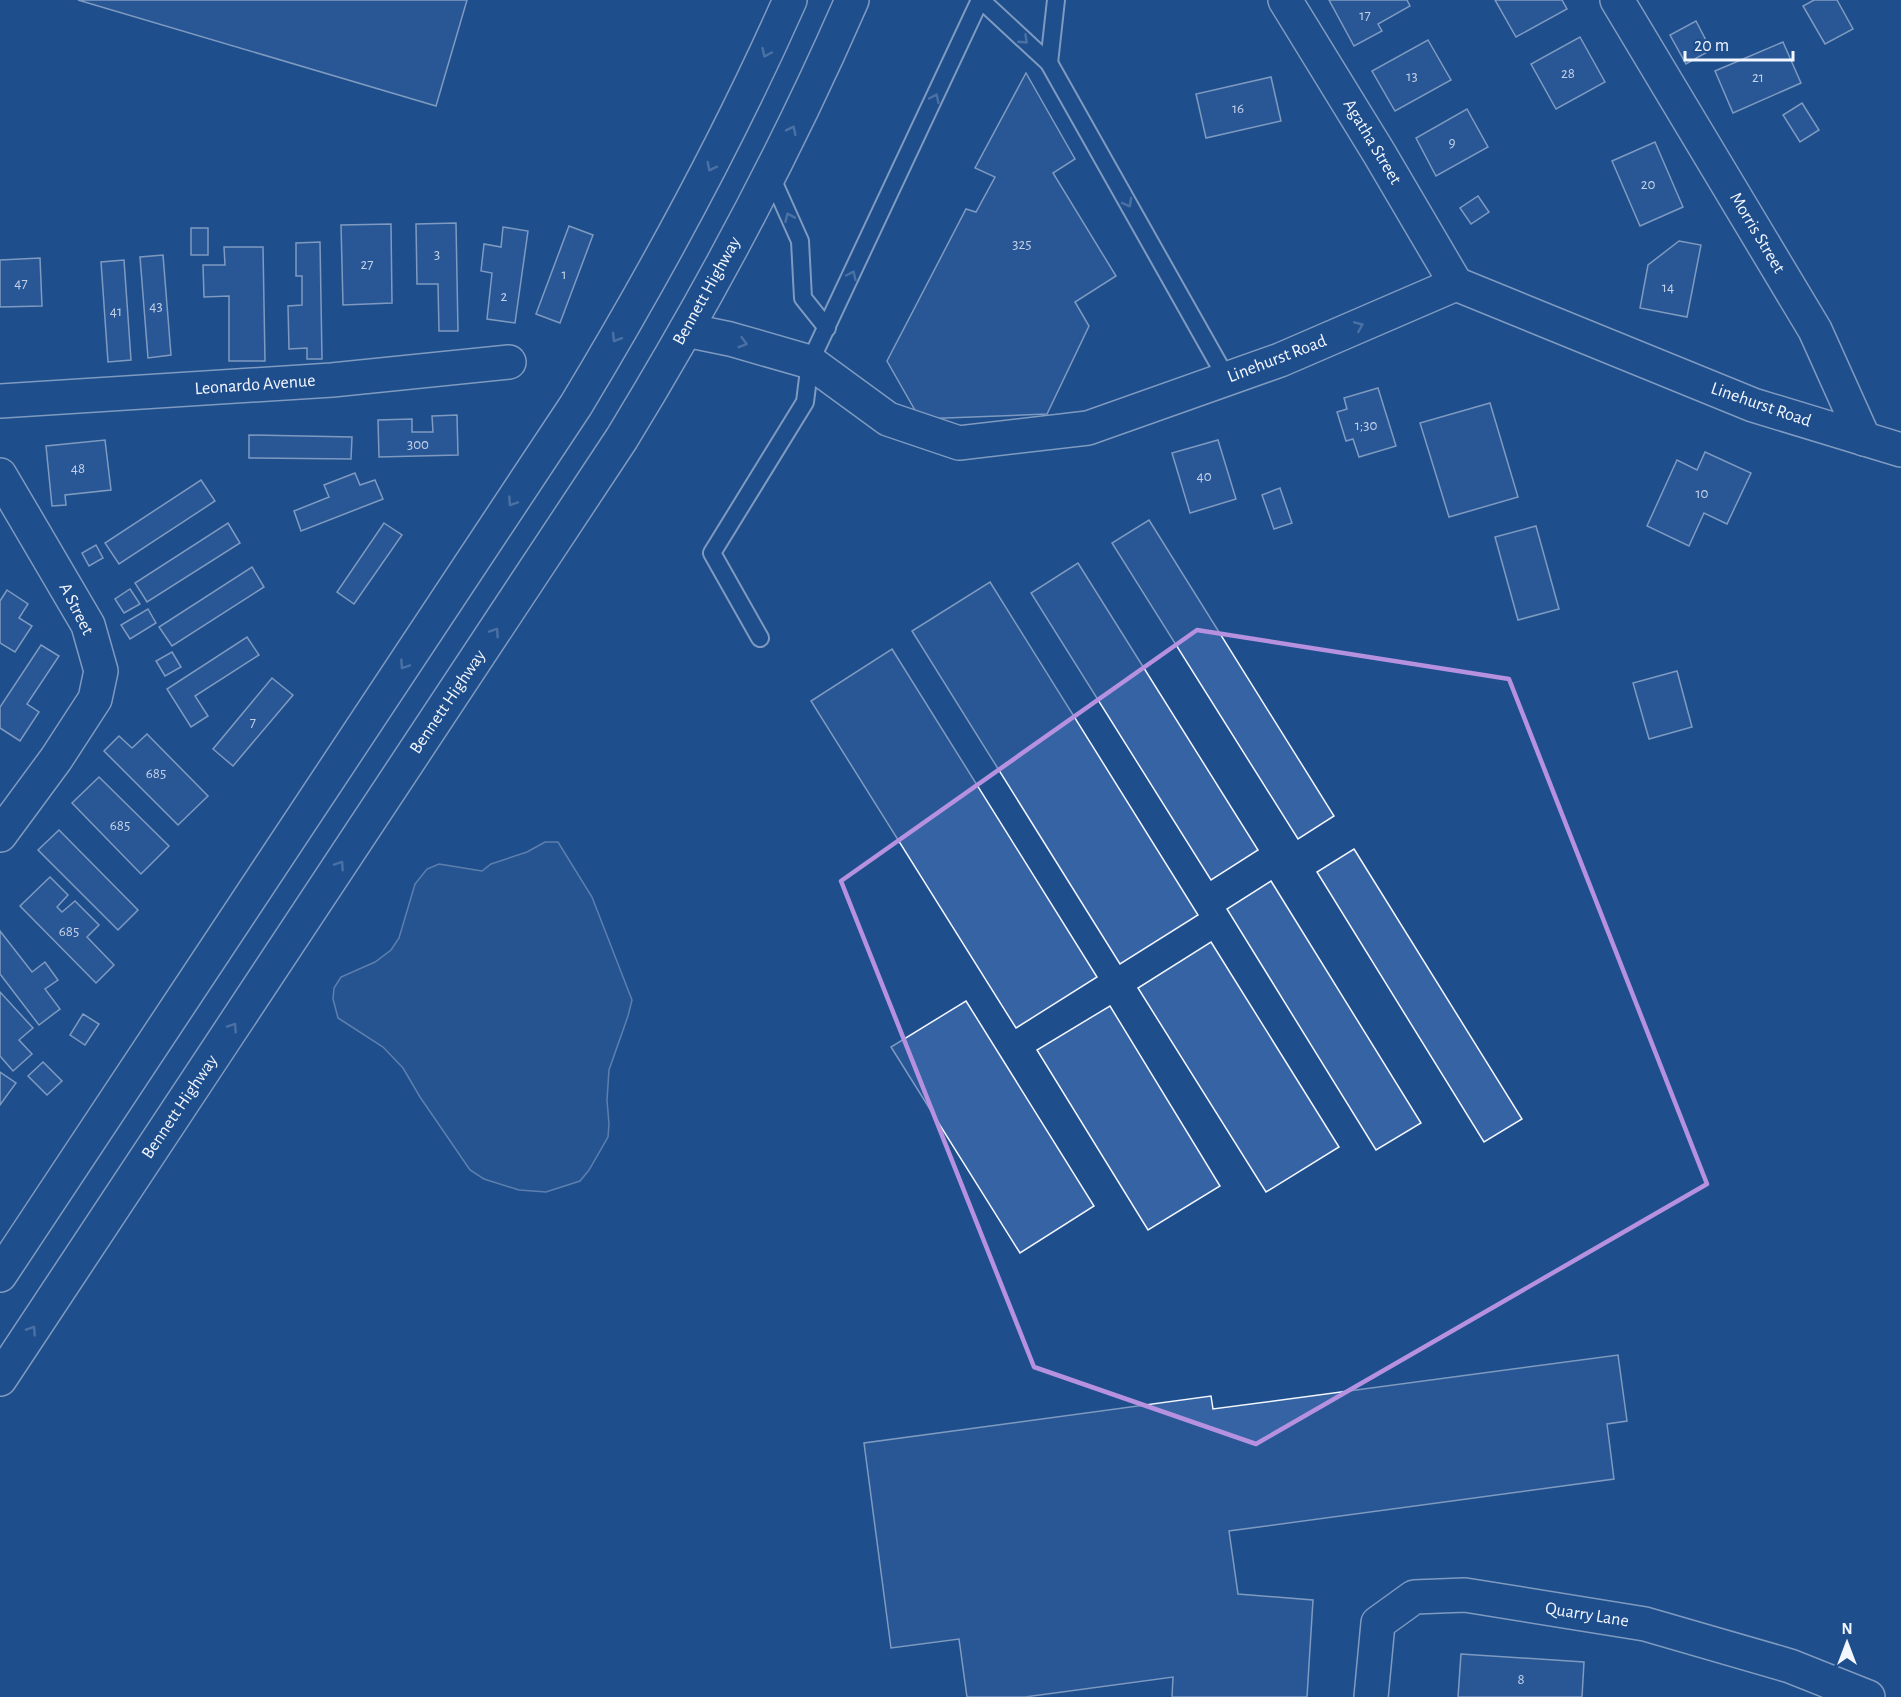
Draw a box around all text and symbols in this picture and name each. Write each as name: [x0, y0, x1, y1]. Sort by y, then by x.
house number: 17: [1359, 8, 1371, 23]
scale bar: [1685, 24, 1793, 62]
one-way arrow: [1017, 33, 1027, 44]
text: 20 m: [1694, 37, 1729, 55]
one-way arrow: [761, 47, 773, 58]
house number: 28: [1561, 66, 1575, 81]
house number: 13: [1406, 69, 1418, 84]
house number: 21: [1752, 70, 1764, 85]
one-way arrow: [927, 94, 939, 105]
street label: Agatha Street: [1340, 96, 1405, 188]
house number: 16: [1232, 101, 1244, 116]
one-way arrow: [784, 125, 796, 136]
house number: 9: [1448, 135, 1456, 150]
one-way arrow: [706, 161, 718, 172]
house number: 20: [1641, 177, 1655, 192]
street label: Morris Street: [1726, 190, 1788, 277]
one-way arrow: [1121, 197, 1132, 207]
one-way arrow: [785, 212, 797, 223]
street label: Bennett Highway: [670, 233, 744, 348]
house number: 325: [1012, 237, 1032, 252]
house number: 3: [434, 247, 440, 262]
house number: 27: [360, 257, 374, 272]
house number: 1: [561, 267, 567, 282]
one-way arrow: [844, 270, 856, 281]
house number: 47: [14, 276, 28, 291]
house number: 14: [1662, 280, 1674, 295]
house number: 2: [501, 289, 508, 304]
house number: 43: [149, 299, 163, 314]
house number: 41: [110, 304, 122, 319]
one-way arrow: [1353, 321, 1364, 333]
one-way arrow: [612, 332, 624, 342]
street label: Linehurst Road: [1225, 332, 1329, 386]
one-way arrow: [737, 336, 748, 348]
street label: Leonardo Avenue: [194, 372, 316, 398]
street label: Linehurst Road: [1709, 379, 1813, 431]
house number: 1;30: [1355, 418, 1377, 433]
house number: 300: [407, 437, 429, 452]
house number: 48: [71, 461, 85, 476]
house number: 40: [1196, 469, 1212, 484]
house number: 10: [1695, 486, 1709, 501]
one-way arrow: [508, 496, 519, 507]
street label: A Street: [55, 580, 97, 638]
one-way arrow: [487, 628, 499, 638]
street label: Bennett Highway: [407, 647, 489, 757]
one-way arrow: [400, 659, 412, 669]
house number: 7: [250, 715, 256, 730]
house number: 685: [146, 766, 166, 781]
house number: 685: [110, 818, 130, 833]
one-way arrow: [333, 860, 344, 871]
house number: 685: [59, 924, 79, 939]
one-way arrow: [226, 1023, 237, 1034]
street label: Bennett Highway: [139, 1052, 221, 1162]
one-way arrow: [25, 1325, 36, 1336]
street label: Quarry Lane: [1544, 1599, 1630, 1631]
north arrow: [1817, 1613, 1877, 1673]
text: N: [1841, 1621, 1853, 1637]
house number: 8: [1517, 1672, 1525, 1687]

